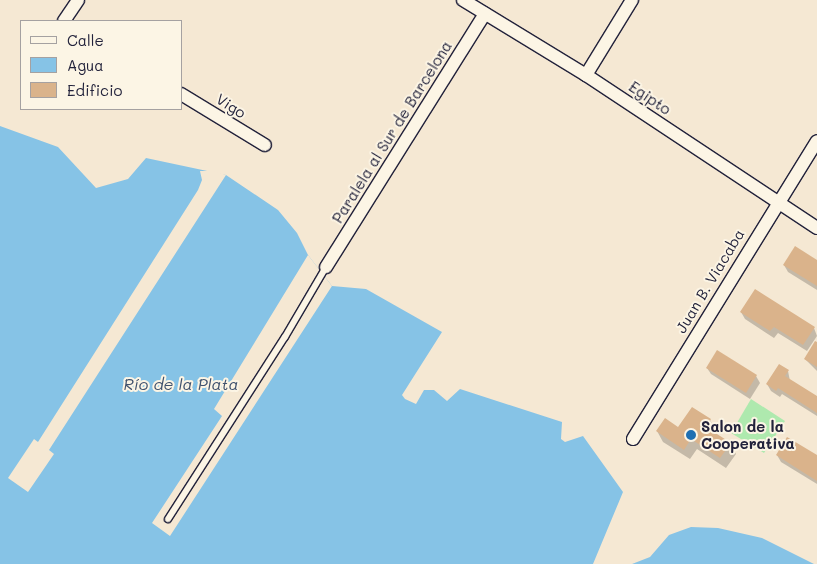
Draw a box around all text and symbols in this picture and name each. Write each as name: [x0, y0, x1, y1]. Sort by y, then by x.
legend: [20, 20, 182, 110]
text: Calle: [67, 30, 104, 50]
street label: Paralela al Sur de Barcelona: [328, 38, 456, 226]
text: Agua: [67, 55, 104, 75]
street label: Egipto: [626, 77, 674, 119]
text: Edificio: [67, 80, 122, 100]
street label: Vigo: [213, 90, 249, 122]
street label: Juan B. Viacaba: [672, 226, 748, 336]
water label: Río de la Plata: [124, 374, 238, 394]
place label: Salon de la Cooperativa: [701, 417, 795, 452]
marker: Salon de la Cooperativa: [685, 429, 697, 441]

